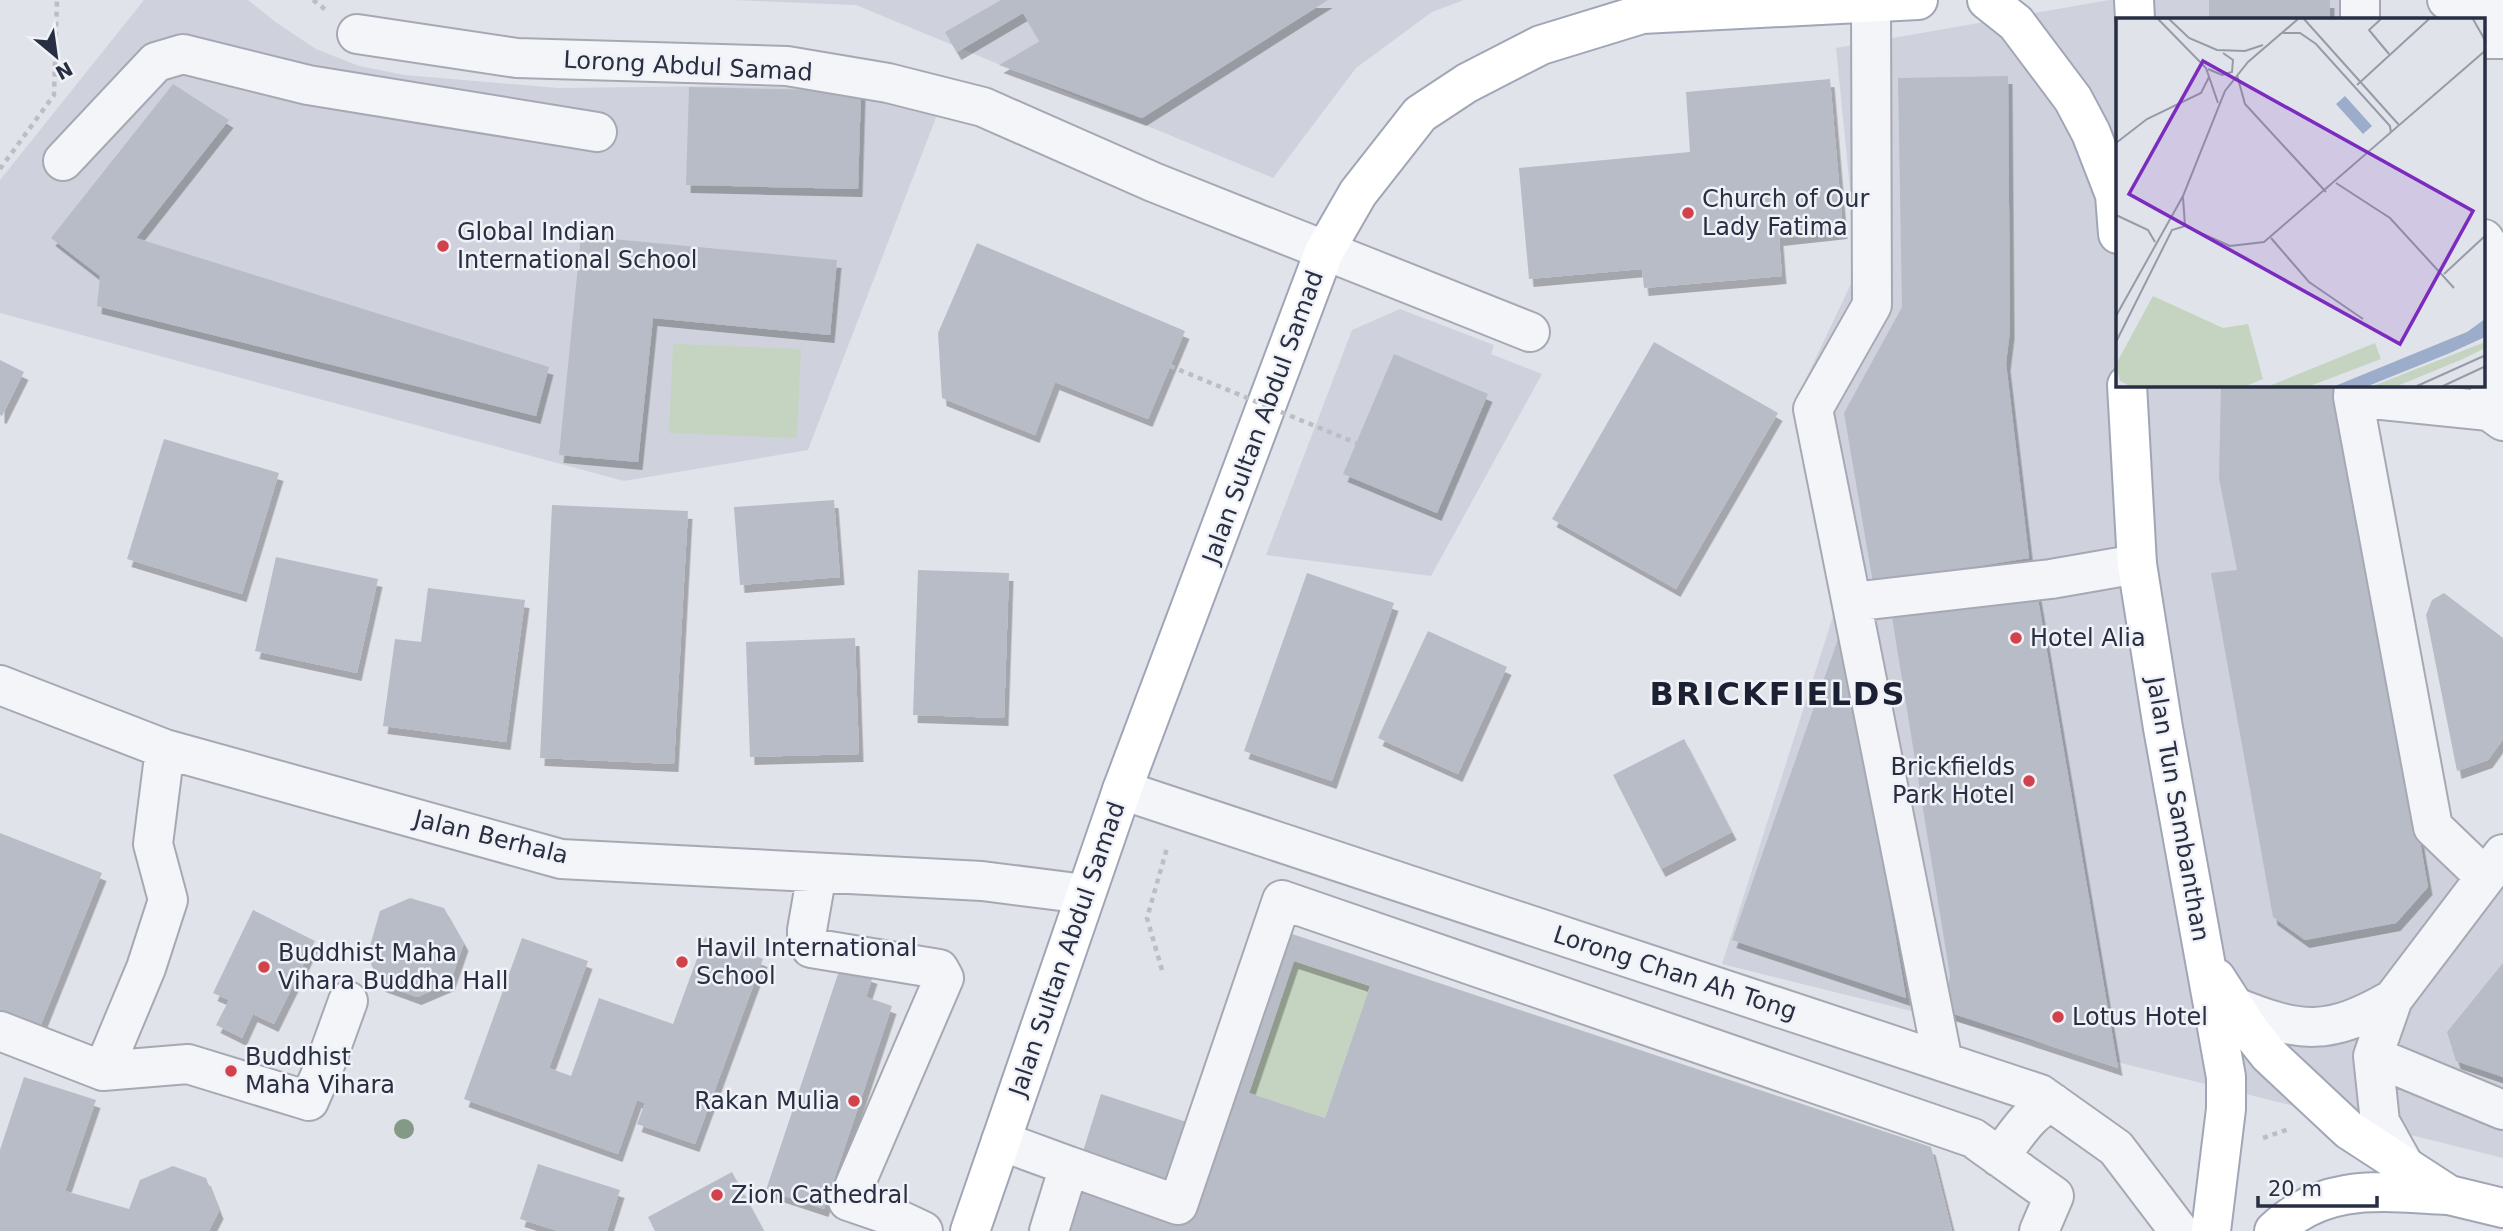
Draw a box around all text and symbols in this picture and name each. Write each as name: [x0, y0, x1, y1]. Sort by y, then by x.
inset map: [2116, 18, 2486, 387]
north arrow: [21, 21, 91, 91]
street label: Lorong Abdul Samad: [563, 45, 813, 87]
text: N: [52, 57, 77, 84]
place label: Church of Our Lady Fatima: [1702, 185, 1869, 241]
marker: Church of Our Lady Fatima: [1680, 205, 1696, 221]
place label: Global Indian International School: [457, 218, 697, 274]
marker: Global Indian International School: [435, 238, 451, 254]
street label: Jalan Sultan Abdul Samad: [1196, 267, 1329, 569]
place label: Hotel Alia: [2030, 624, 2146, 652]
marker: Hotel Alia: [2008, 630, 2024, 646]
street label: Jalan Tun Sambanthan: [2141, 673, 2215, 943]
district label: BRICKFIELDS: [1650, 675, 1906, 713]
place label: Brickfields Park Hotel: [1891, 753, 2015, 809]
marker: Brickfields Park Hotel: [2021, 773, 2037, 789]
street label: Jalan Sultan Abdul Samad: [1003, 798, 1131, 1102]
street label: Jalan Berhala: [409, 804, 571, 870]
street label: Lorong Chan Ah Tong: [1550, 920, 1800, 1026]
place label: Havil International School: [696, 934, 917, 990]
place label: Buddhist Maha Vihara Buddha Hall: [278, 939, 508, 995]
marker: Havil International School: [674, 954, 690, 970]
marker: Buddhist Maha Vihara Buddha Hall: [256, 959, 272, 975]
place label: Lotus Hotel: [2072, 1003, 2208, 1031]
marker: Lotus Hotel: [2050, 1009, 2066, 1025]
place label: Buddhist Maha Vihara: [245, 1043, 395, 1099]
marker: Buddhist Maha Vihara: [223, 1063, 239, 1079]
place label: Rakan Mulia: [694, 1087, 840, 1115]
marker: Rakan Mulia: [846, 1093, 862, 1109]
scale bar: [2258, 1164, 2377, 1208]
text: 20 m: [2268, 1177, 2322, 1201]
place label: Zion Cathedral: [731, 1181, 909, 1209]
marker: Zion Cathedral: [709, 1187, 725, 1203]

